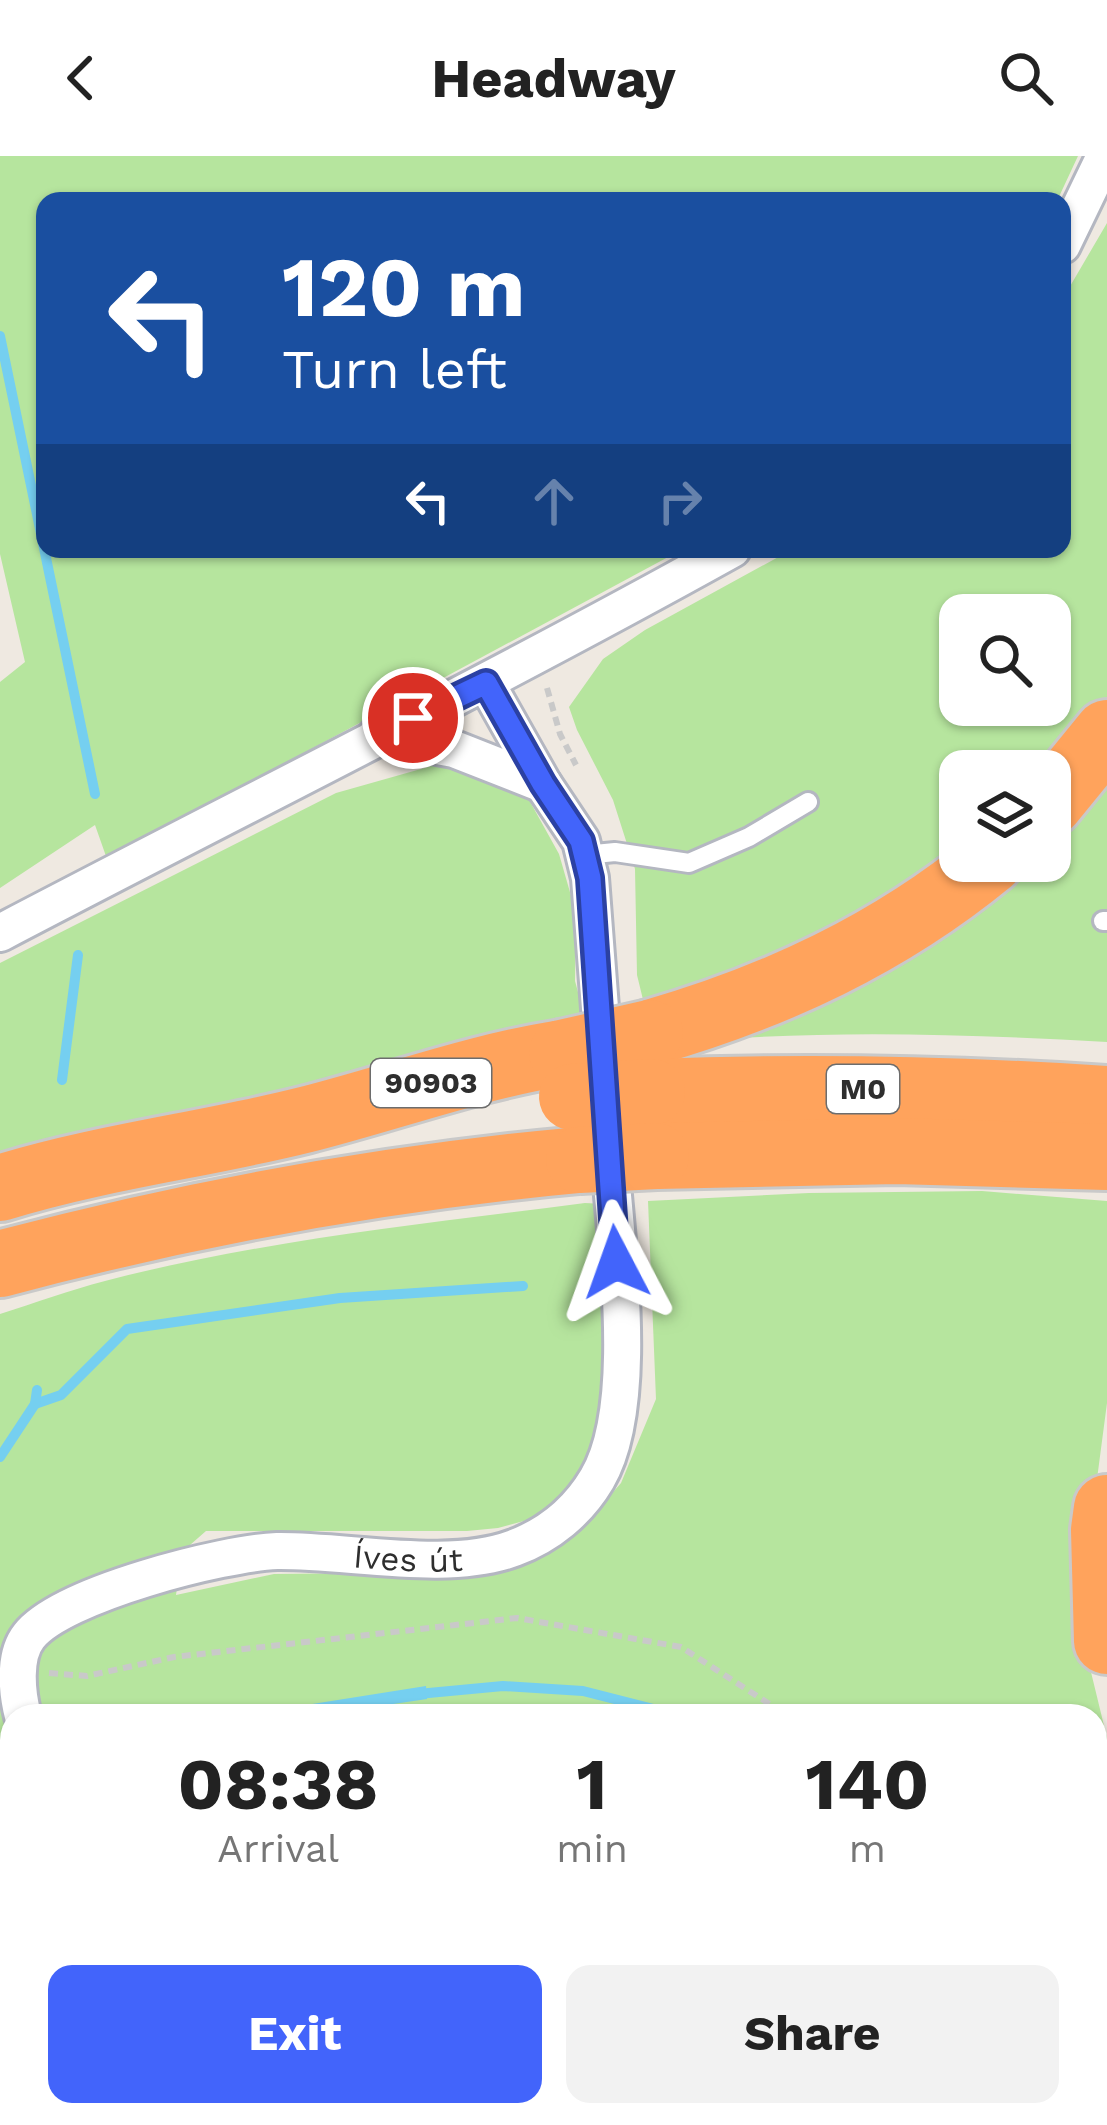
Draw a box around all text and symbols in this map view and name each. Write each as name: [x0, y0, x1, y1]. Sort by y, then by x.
icon: back: [48, 45, 114, 111]
icon: search: [993, 45, 1059, 111]
text: Headway: [431, 47, 676, 110]
text: 120 m: [282, 238, 525, 336]
icon: left: [84, 240, 240, 396]
text: Turn left: [282, 338, 507, 401]
icon: left: [395, 468, 461, 534]
icon: ahead: [521, 468, 587, 534]
icon: right: [647, 468, 713, 534]
map controls: [939, 594, 1071, 882]
button: search: [939, 594, 1071, 726]
pin: [362, 667, 464, 769]
icon: arrive: [380, 685, 446, 751]
button: layers: [939, 750, 1071, 882]
road number: 90903: [371, 1059, 491, 1107]
road number: M0: [827, 1065, 899, 1113]
position arrow: [553, 1199, 679, 1325]
street label: Íves út: [352, 1536, 464, 1580]
text: 08:38: [178, 1742, 379, 1826]
text: 1: [577, 1742, 608, 1826]
text: 140: [805, 1742, 929, 1826]
text: Arrival: [217, 1826, 339, 1871]
text: min: [556, 1826, 628, 1871]
text: m: [849, 1826, 886, 1871]
button: Exit: [48, 1965, 542, 2103]
button: Share: [566, 1965, 1059, 2103]

